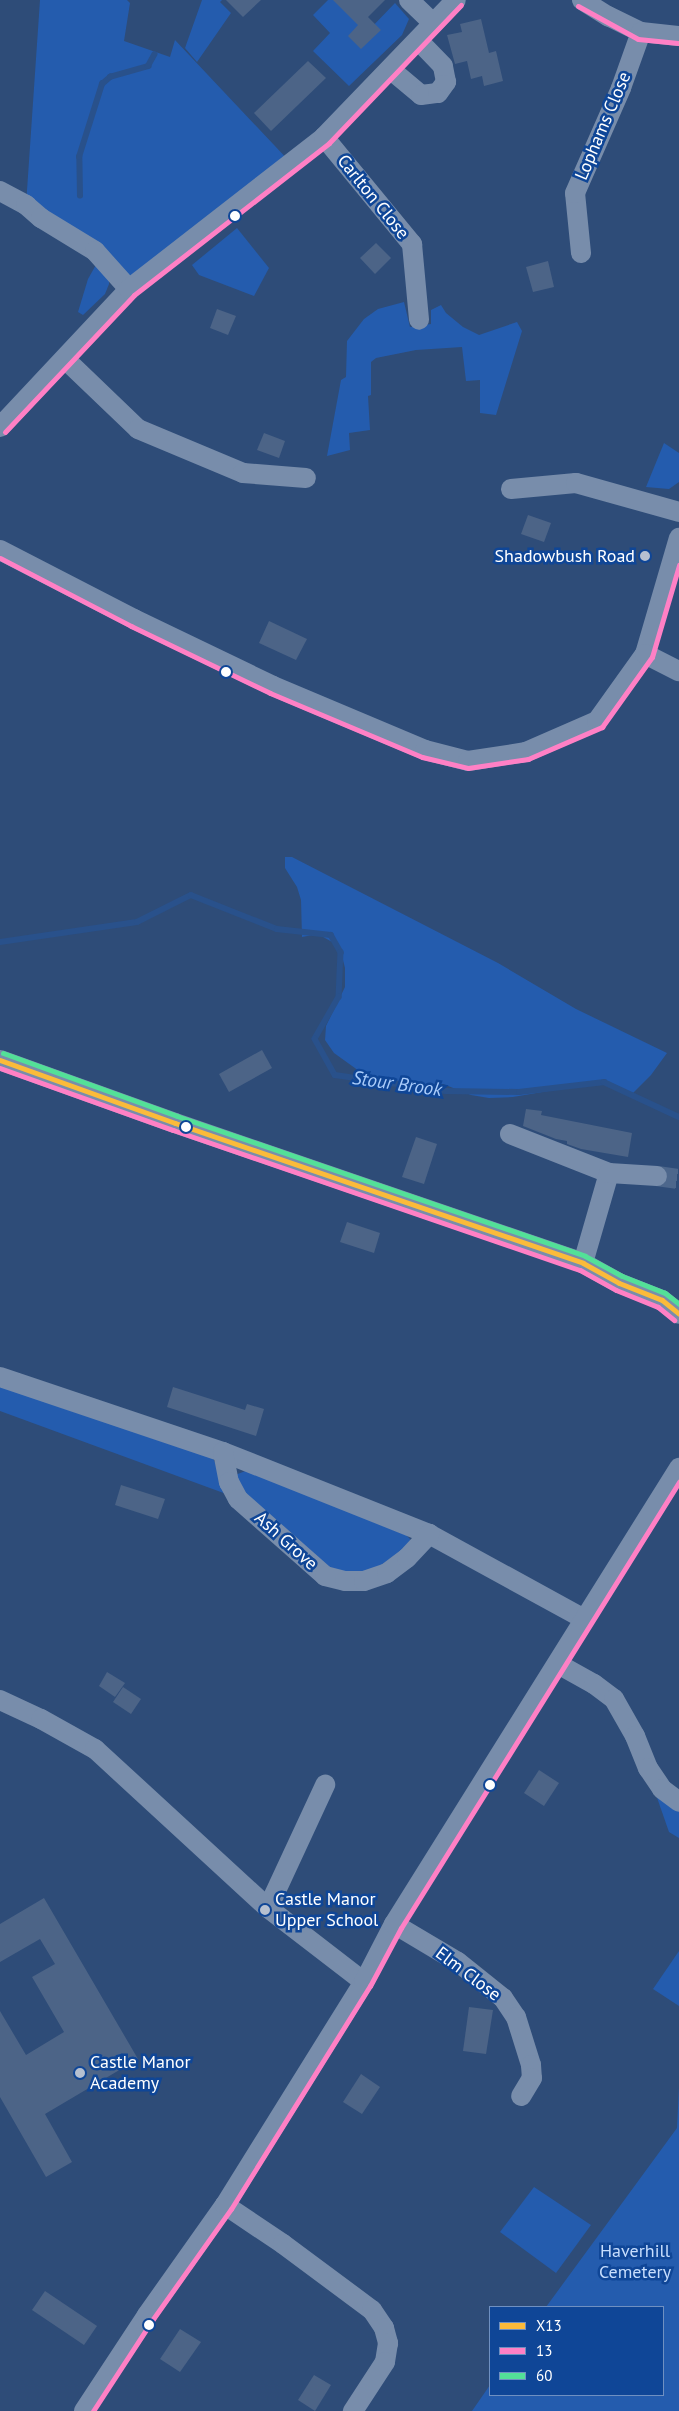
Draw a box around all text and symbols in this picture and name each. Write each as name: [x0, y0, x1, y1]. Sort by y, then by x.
street label: Lophams Close: [571, 69, 635, 183]
street label: Carlton Close: [332, 150, 414, 244]
unlabelled marker: [230, 211, 240, 221]
place label: Shadowbush Road: [495, 545, 635, 567]
marker: Shadowbush Road: [639, 550, 651, 562]
unlabelled marker: [221, 667, 231, 677]
water label: Stour Brook: [351, 1066, 443, 1102]
unlabelled marker: [181, 1122, 191, 1132]
street label: Ash Grove: [250, 1507, 322, 1575]
unlabelled marker: [485, 1780, 495, 1790]
place label: Castle Manor Upper School: [275, 1889, 378, 1932]
marker: Castle Manor Upper School: [259, 1904, 271, 1916]
street label: Elm Close: [431, 1942, 505, 2006]
place label: Castle Manor Academy: [90, 2052, 191, 2094]
marker: Castle Manor Academy: [74, 2067, 86, 2079]
park label: Haverhill Cemetery: [599, 2241, 671, 2284]
legend: [489, 2306, 664, 2396]
text: X13: [536, 2316, 562, 2335]
unlabelled marker: [144, 2320, 154, 2330]
text: 13: [536, 2341, 552, 2360]
text: 60: [536, 2366, 552, 2385]

